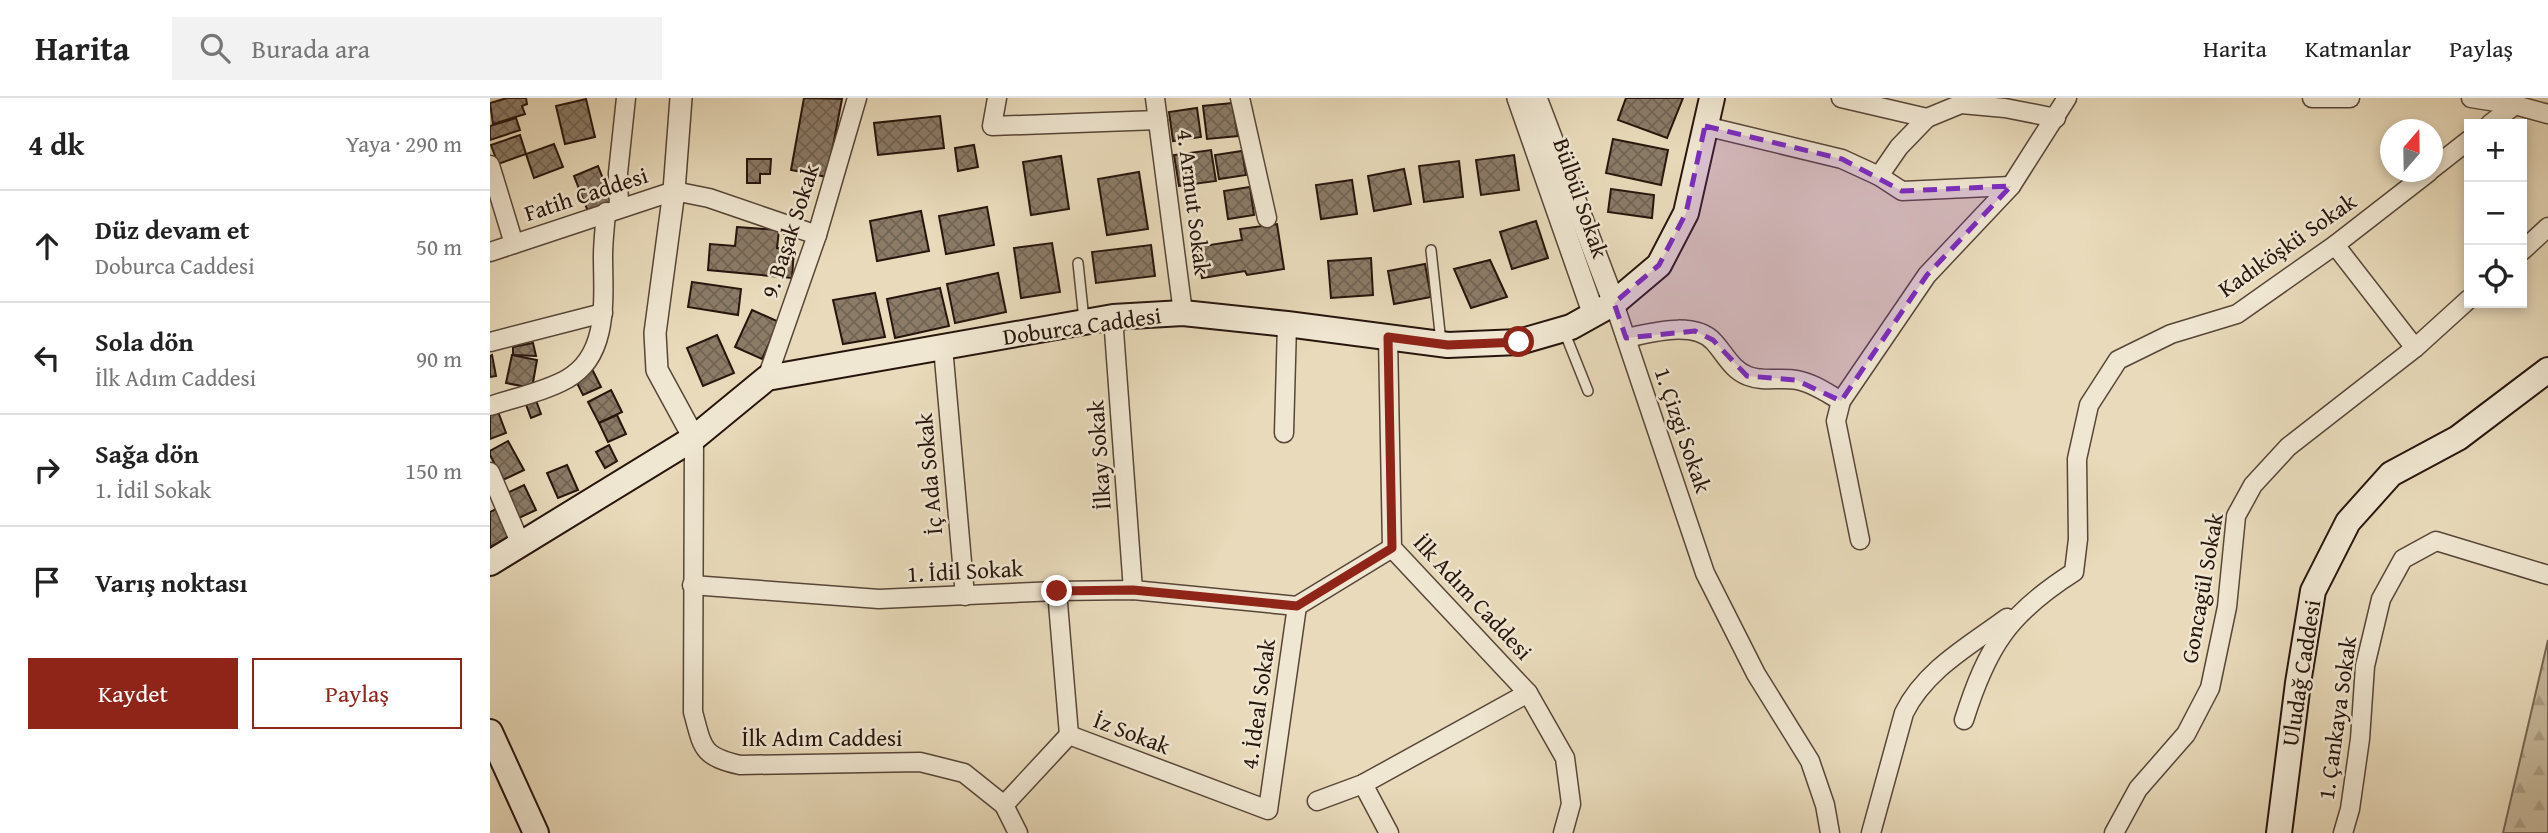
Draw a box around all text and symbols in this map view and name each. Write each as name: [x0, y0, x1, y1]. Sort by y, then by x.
search box: [172, 17, 662, 80]
text: Harita: [35, 24, 130, 72]
icon: search: [196, 29, 234, 67]
text: Burada ara: [252, 29, 370, 68]
text: Harita: [2203, 31, 2267, 66]
text: Katmanlar: [2305, 31, 2411, 66]
text: Paylaş: [2449, 31, 2513, 66]
north arrow: [2380, 119, 2443, 182]
map controls: [2464, 119, 2527, 308]
button: +: [2464, 119, 2527, 182]
text: 4 dk: [28, 122, 84, 166]
text: Yaya · 290 m: [346, 127, 462, 160]
street label: 4. Armut Sokak: [1169, 127, 1220, 277]
street label: Bülbül Sokak: [1546, 133, 1618, 263]
street label: Fatih Caddesi: [520, 158, 652, 229]
street label: 9. Başak Sokak: [752, 159, 827, 302]
button: −: [2464, 182, 2527, 245]
street label: Kadıköşkü Sokak: [2211, 184, 2363, 305]
text: Düz devam et: [95, 210, 249, 249]
icon: ahead: [28, 227, 66, 265]
text: 50 m: [416, 230, 462, 263]
button: locate: [2464, 245, 2527, 308]
text: Doburca Caddesi: [95, 249, 255, 282]
street label: Doburca Caddesi: [1001, 298, 1163, 353]
text: Sola dön: [95, 322, 194, 361]
route start: [1503, 326, 1534, 357]
icon: left: [28, 339, 66, 377]
text: 90 m: [416, 342, 462, 375]
text: İlk Adım Caddesi: [95, 361, 256, 394]
street label: 1. Çizgi Sokak: [1647, 363, 1720, 497]
street label: İlkay Sokak: [1078, 399, 1119, 511]
street label: İç Ada Sokak: [907, 412, 950, 536]
text: Sağa dön: [95, 434, 199, 473]
icon: right: [28, 451, 66, 489]
text: 150 m: [405, 454, 462, 487]
text: 1. İdil Sokak: [95, 473, 211, 506]
street label: Goncagül Sokak: [2172, 510, 2231, 666]
street label: İlk Adım Caddesi: [1406, 526, 1540, 667]
street label: 1. İdil Sokak: [906, 551, 1024, 590]
icon: arrive: [28, 563, 66, 601]
text: Varış noktası: [95, 563, 247, 602]
route end: [1041, 575, 1072, 606]
street label: Uludağ Caddesi: [2273, 597, 2328, 749]
street label: 1. Çankaya Sokak: [2309, 634, 2364, 802]
street label: 4. İdeal Sokak: [1232, 636, 1283, 771]
button: Kaydet: [28, 658, 238, 729]
button: Paylaş: [252, 658, 462, 729]
street label: İz Sokak: [1089, 703, 1175, 762]
street label: İlk Adım Caddesi: [741, 721, 903, 754]

